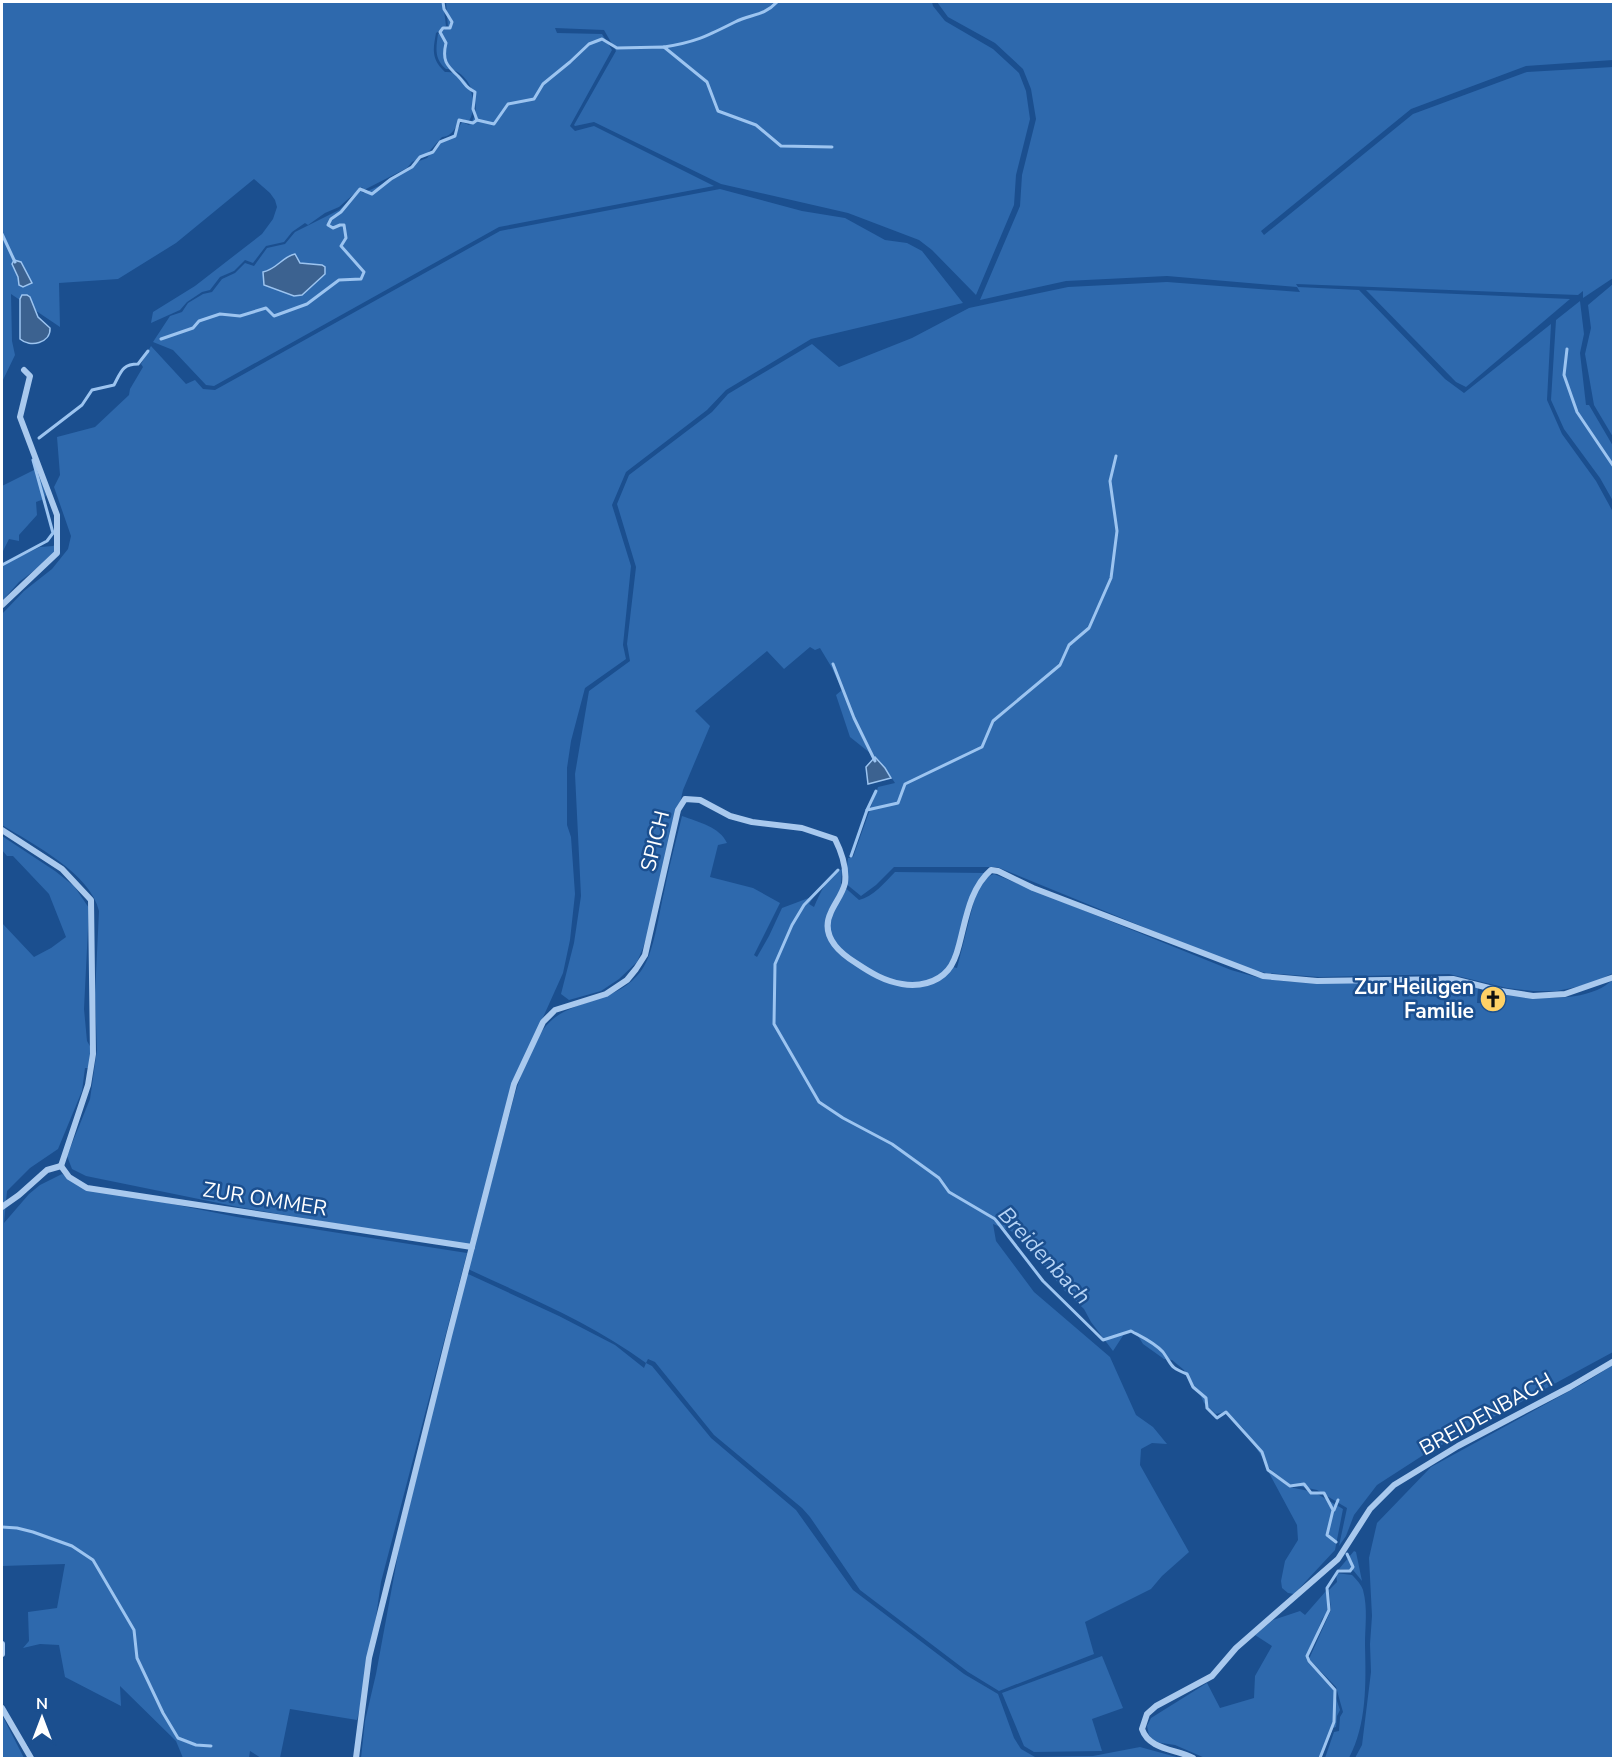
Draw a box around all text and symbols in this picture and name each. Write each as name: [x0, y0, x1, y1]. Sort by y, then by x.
street label: SPICH: [634, 808, 676, 874]
place label: Zur Heiligen Familie: [1354, 973, 1474, 1025]
church icon: Zur Heiligen Familie: [1478, 984, 1508, 1014]
street label: ZUR OMMER: [201, 1175, 329, 1223]
water label: Breidenbach: [991, 1200, 1097, 1311]
street label: BREIDENBACH: [1414, 1366, 1558, 1462]
north arrow: [12, 1688, 72, 1748]
text: N: [36, 1693, 48, 1715]

